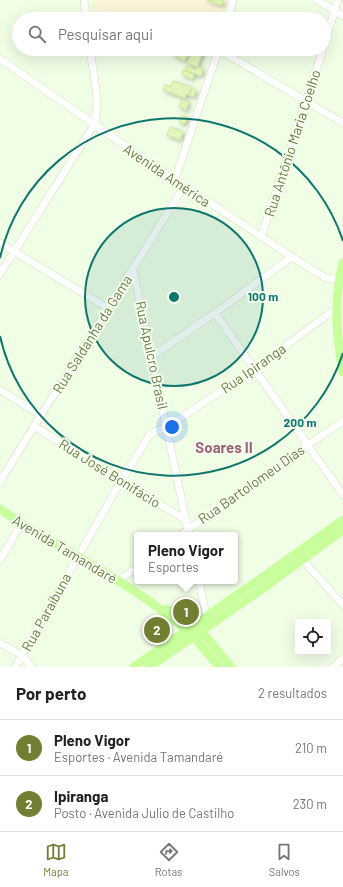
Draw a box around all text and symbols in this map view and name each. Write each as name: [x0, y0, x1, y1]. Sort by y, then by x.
search box: [12, 12, 331, 56]
icon: search: [26, 23, 48, 45]
text: Pesquisar aqui: [58, 25, 153, 43]
street label: Rua Antônio Maria Coelho: [260, 67, 324, 219]
street label: Avenida América: [120, 140, 214, 210]
street label: Rua Saldanha da Gama: [49, 272, 135, 396]
text: 100 m: [248, 289, 278, 303]
centre of rings: [167, 290, 181, 304]
street label: Rua Apulcro Brasil: [132, 299, 172, 411]
street label: Rua Ipiranga: [217, 339, 289, 397]
text: 200 m: [284, 415, 316, 429]
your location: [162, 417, 182, 437]
street label: Rua José Bonifácio: [56, 435, 164, 511]
district label: Soares II: [195, 438, 253, 456]
street label: Rua Bartolomeu Dias: [195, 441, 308, 527]
street label: Avenida Tamandaré: [10, 511, 120, 587]
popup: [134, 532, 238, 584]
text: Pleno Vigor: [148, 541, 224, 559]
text: Esportes: [148, 559, 199, 575]
street label: Rua Paraíbuna: [18, 570, 74, 654]
pin: 1: [173, 597, 199, 627]
pin: 2: [144, 615, 170, 645]
map controls: [295, 619, 331, 655]
button: locate: [295, 619, 331, 655]
text: Por perto: [16, 683, 86, 703]
text: 2 resultados: [258, 685, 327, 701]
text: Pleno Vigor: [54, 731, 130, 749]
text: 1: [27, 740, 31, 756]
text: 210 m: [295, 740, 327, 756]
text: Esportes · Avenida Tamandaré: [54, 749, 223, 765]
text: Ipiranga: [54, 787, 108, 805]
text: 2: [25, 796, 33, 812]
text: 230 m: [293, 796, 327, 812]
text: Posto · Avenida Julio de Castilho: [54, 805, 234, 821]
tab: Mapa: [43, 841, 68, 878]
tab: Rotas: [155, 841, 182, 878]
tab: Salvos: [269, 841, 300, 878]

